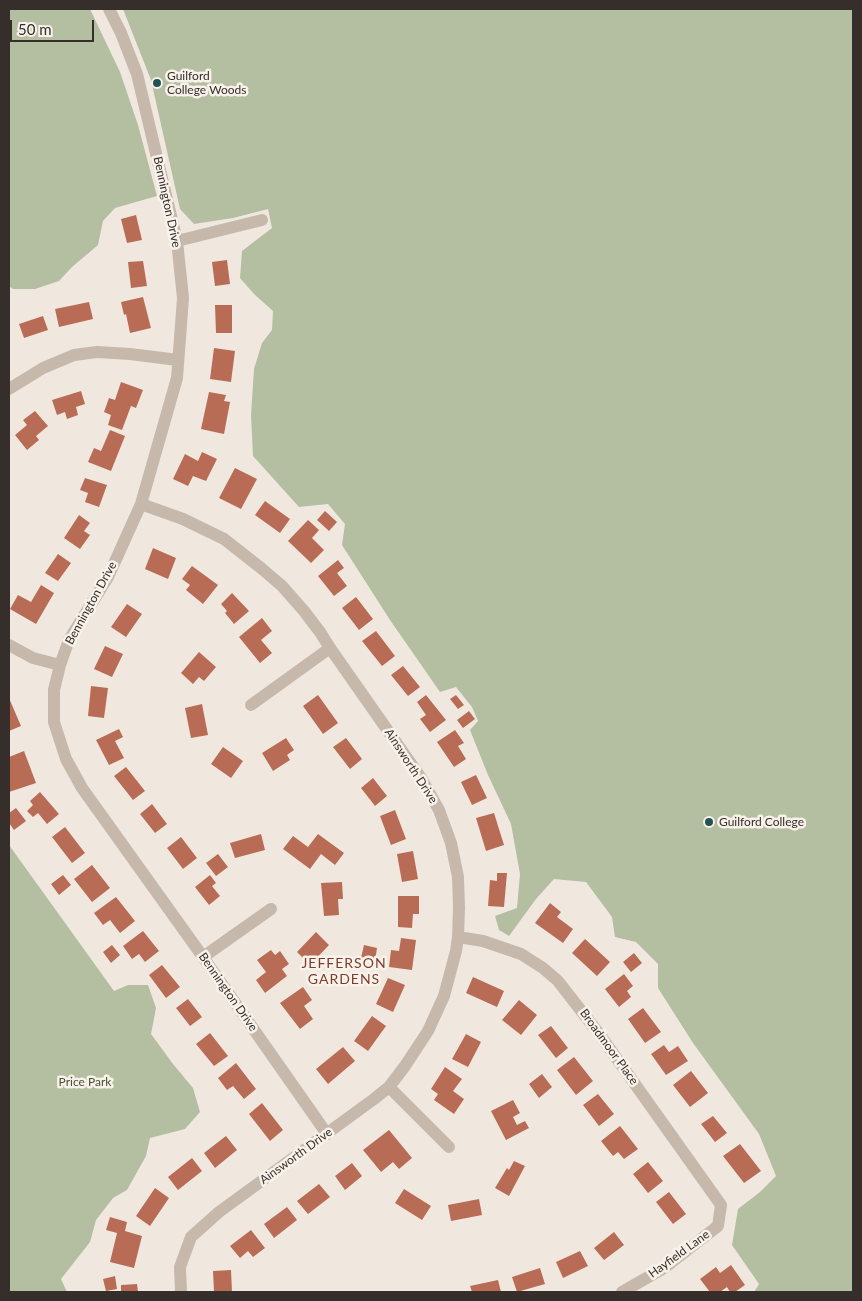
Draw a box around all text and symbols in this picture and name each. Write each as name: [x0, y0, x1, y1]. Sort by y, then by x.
scale bar: [12, 10, 96, 42]
text: 50 m: [18, 20, 52, 38]
place label: Guilford College Woods: [167, 69, 247, 97]
marker: Guilford College Woods: [151, 77, 163, 89]
street label: Bennington Drive: [150, 155, 184, 249]
street label: Bennington Drive: [62, 559, 120, 647]
street label: Ainsworth Drive: [382, 726, 440, 806]
place label: Guilford College: [719, 815, 804, 829]
marker: Guilford College: [703, 816, 715, 828]
street label: Bennington Drive: [196, 950, 260, 1034]
district label: JEFFERSON GARDENS: [300, 955, 388, 988]
street label: Broadmoor Place: [577, 1006, 641, 1088]
park label: Price Park: [59, 1075, 111, 1089]
street label: Ainsworth Drive: [257, 1125, 335, 1187]
street label: Hayfield Lane: [646, 1227, 712, 1281]

